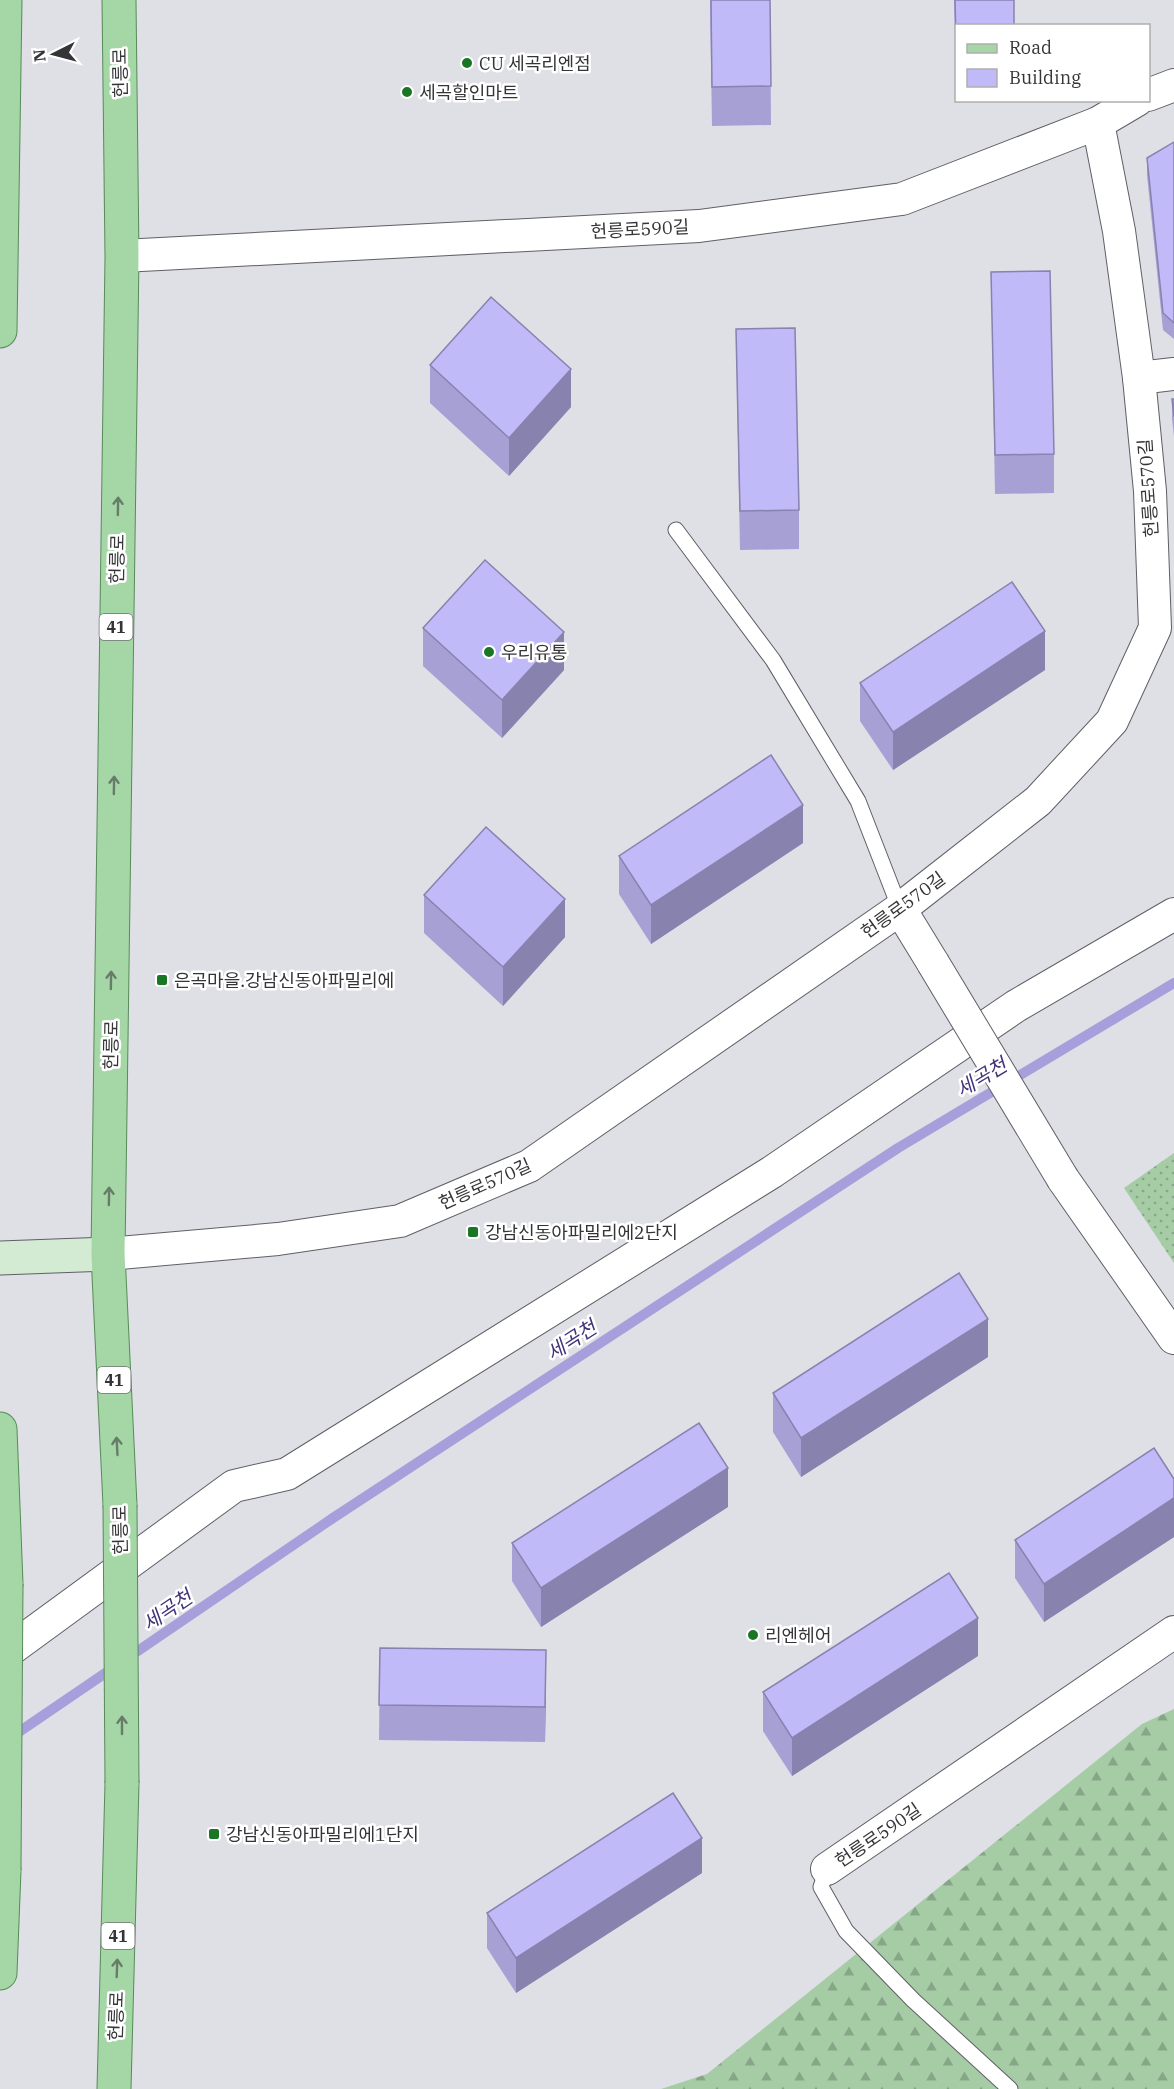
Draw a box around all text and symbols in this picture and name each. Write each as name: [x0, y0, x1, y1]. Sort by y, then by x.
north arrow: [24, 24, 84, 84]
legend: [955, 24, 1150, 102]
text: Road: [1009, 36, 1052, 59]
text: N: [28, 48, 50, 63]
street label: 헌릉로: [108, 48, 132, 98]
place label: CU 세곡리엔점: [479, 52, 591, 75]
marker: CU 세곡리엔점: [460, 56, 474, 70]
text: Building: [1009, 66, 1081, 89]
place label: 세곡할인마트: [419, 81, 518, 104]
marker: 세곡할인마트: [400, 85, 414, 99]
street label: 헌릉로590길: [590, 215, 690, 243]
street label: 헌릉로570길: [1133, 438, 1163, 538]
one-way arrow: [112, 497, 124, 517]
street label: 헌릉로: [105, 534, 129, 584]
road number: 41: [100, 614, 132, 640]
place label: 우리유통: [501, 641, 567, 664]
marker: 우리유통: [482, 645, 496, 659]
one-way arrow: [108, 775, 120, 795]
street label: 헌릉로570길: [856, 867, 950, 943]
place label: 은곡마을.강남신동아파밀리에: [174, 969, 394, 992]
one-way arrow: [106, 970, 117, 990]
marker: 은곡마을.강남신동아파밀리에: [155, 973, 169, 987]
street label: 헌릉로: [99, 1020, 123, 1070]
water label: 세곡천: [950, 1050, 1014, 1103]
street label: 헌릉로570길: [435, 1153, 535, 1215]
one-way arrow: [103, 1186, 115, 1206]
place label: 강남신동아파밀리에2단지: [485, 1221, 678, 1244]
marker: 강남신동아파밀리에2단지: [466, 1225, 480, 1239]
water label: 세곡천: [540, 1312, 604, 1366]
road number: 41: [98, 1367, 130, 1393]
one-way arrow: [112, 1437, 123, 1457]
street label: 헌릉로: [108, 1505, 132, 1555]
water label: 세곡천: [137, 1582, 200, 1637]
place label: 리엔헤어: [765, 1624, 831, 1647]
marker: 리엔헤어: [746, 1628, 760, 1642]
one-way arrow: [116, 1715, 128, 1735]
street label: 헌릉로590길: [831, 1798, 925, 1872]
place label: 강남신동아파밀리에1단지: [226, 1823, 419, 1846]
marker: 강남신동아파밀리에1단지: [207, 1827, 221, 1841]
road number: 41: [102, 1923, 134, 1949]
one-way arrow: [111, 1958, 123, 1978]
street label: 헌릉로: [104, 1991, 128, 2041]

